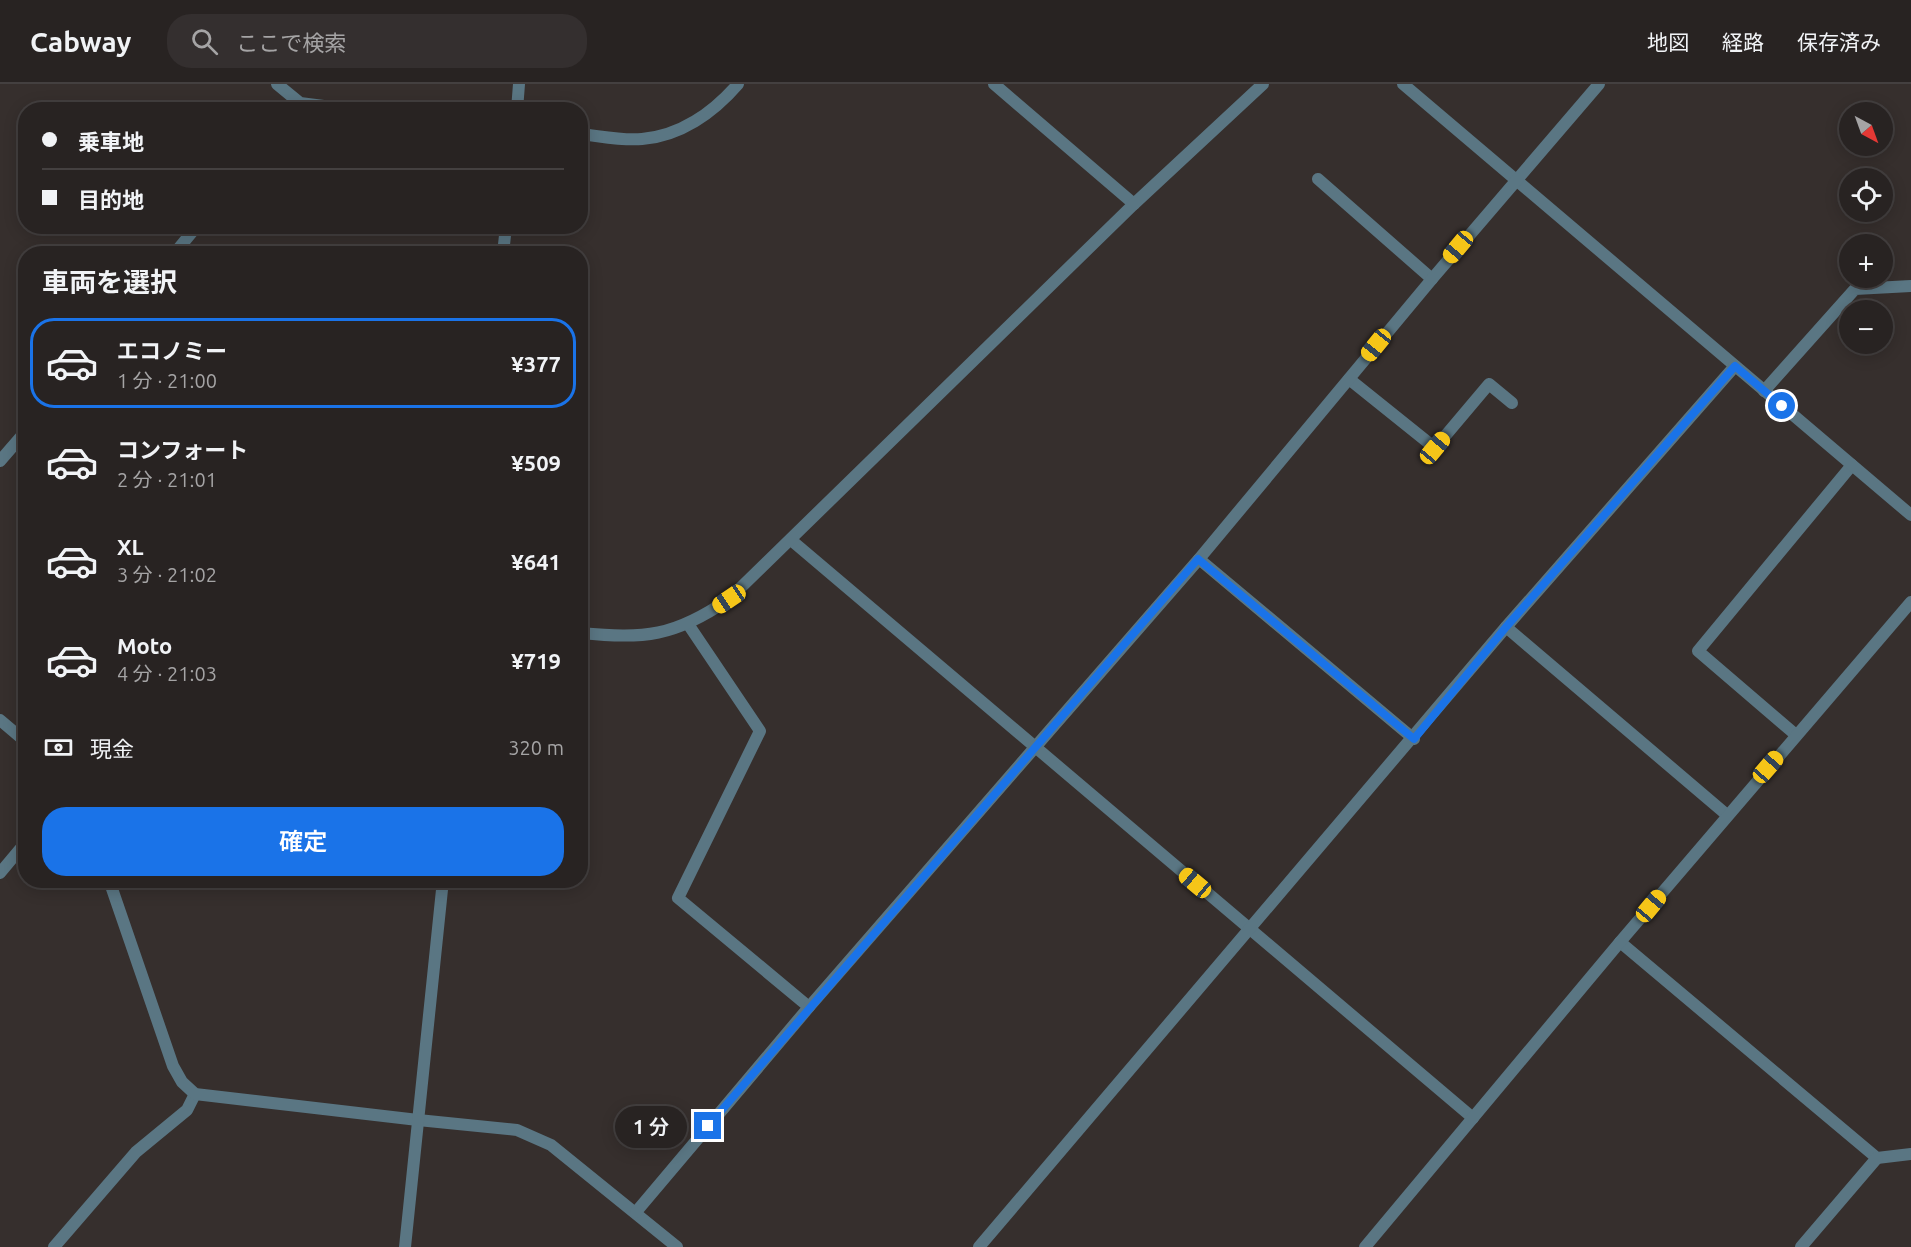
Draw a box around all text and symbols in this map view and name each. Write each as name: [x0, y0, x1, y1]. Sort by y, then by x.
search box: [167, 14, 587, 68]
icon: search: [188, 25, 221, 58]
text: Cabway: [30, 26, 131, 57]
text: ここで検索: [236, 30, 346, 55]
text: 地図: [1647, 30, 1689, 54]
text: 経路: [1722, 30, 1764, 54]
text: 保存済み: [1797, 30, 1881, 54]
north arrow: [1839, 102, 1893, 156]
map controls: [1839, 102, 1893, 354]
text: 乗車地: [78, 129, 144, 154]
button: locate: [1839, 168, 1893, 222]
text: 目的地: [78, 187, 144, 212]
car: [1440, 227, 1476, 267]
button: +: [1839, 234, 1893, 288]
text: 車両を選択: [42, 267, 177, 297]
button: −: [1839, 300, 1893, 354]
car: [1358, 325, 1394, 365]
icon: car: [45, 336, 99, 390]
text: エコノミー: [117, 338, 227, 363]
text: ¥377: [511, 351, 561, 376]
text: 1 分 · 21:00: [117, 369, 217, 392]
route start: [1768, 392, 1795, 419]
car: [1417, 428, 1453, 468]
icon: car: [45, 435, 99, 489]
text: コンフォート: [117, 437, 248, 462]
text: ¥509: [511, 450, 561, 475]
text: 2 分 · 21:01: [117, 468, 217, 491]
icon: car: [45, 534, 99, 588]
text: XL: [117, 534, 144, 559]
text: ¥641: [511, 549, 561, 574]
text: 3 分 · 21:02: [117, 563, 217, 586]
car: [709, 581, 749, 617]
icon: car: [45, 633, 99, 687]
text: Moto: [117, 633, 172, 658]
text: ¥719: [511, 648, 561, 673]
text: 4 分 · 21:03: [117, 662, 217, 685]
icon: cash: [42, 731, 75, 764]
text: 現金: [90, 736, 134, 761]
text: 320 m: [508, 736, 564, 759]
car: [1749, 748, 1787, 786]
button: 確定: [42, 807, 564, 876]
car: [1175, 865, 1215, 901]
car: [1633, 886, 1669, 926]
callout: 1 分: [615, 1105, 687, 1147]
route end: [694, 1112, 721, 1139]
text: 1 分: [633, 1115, 669, 1138]

